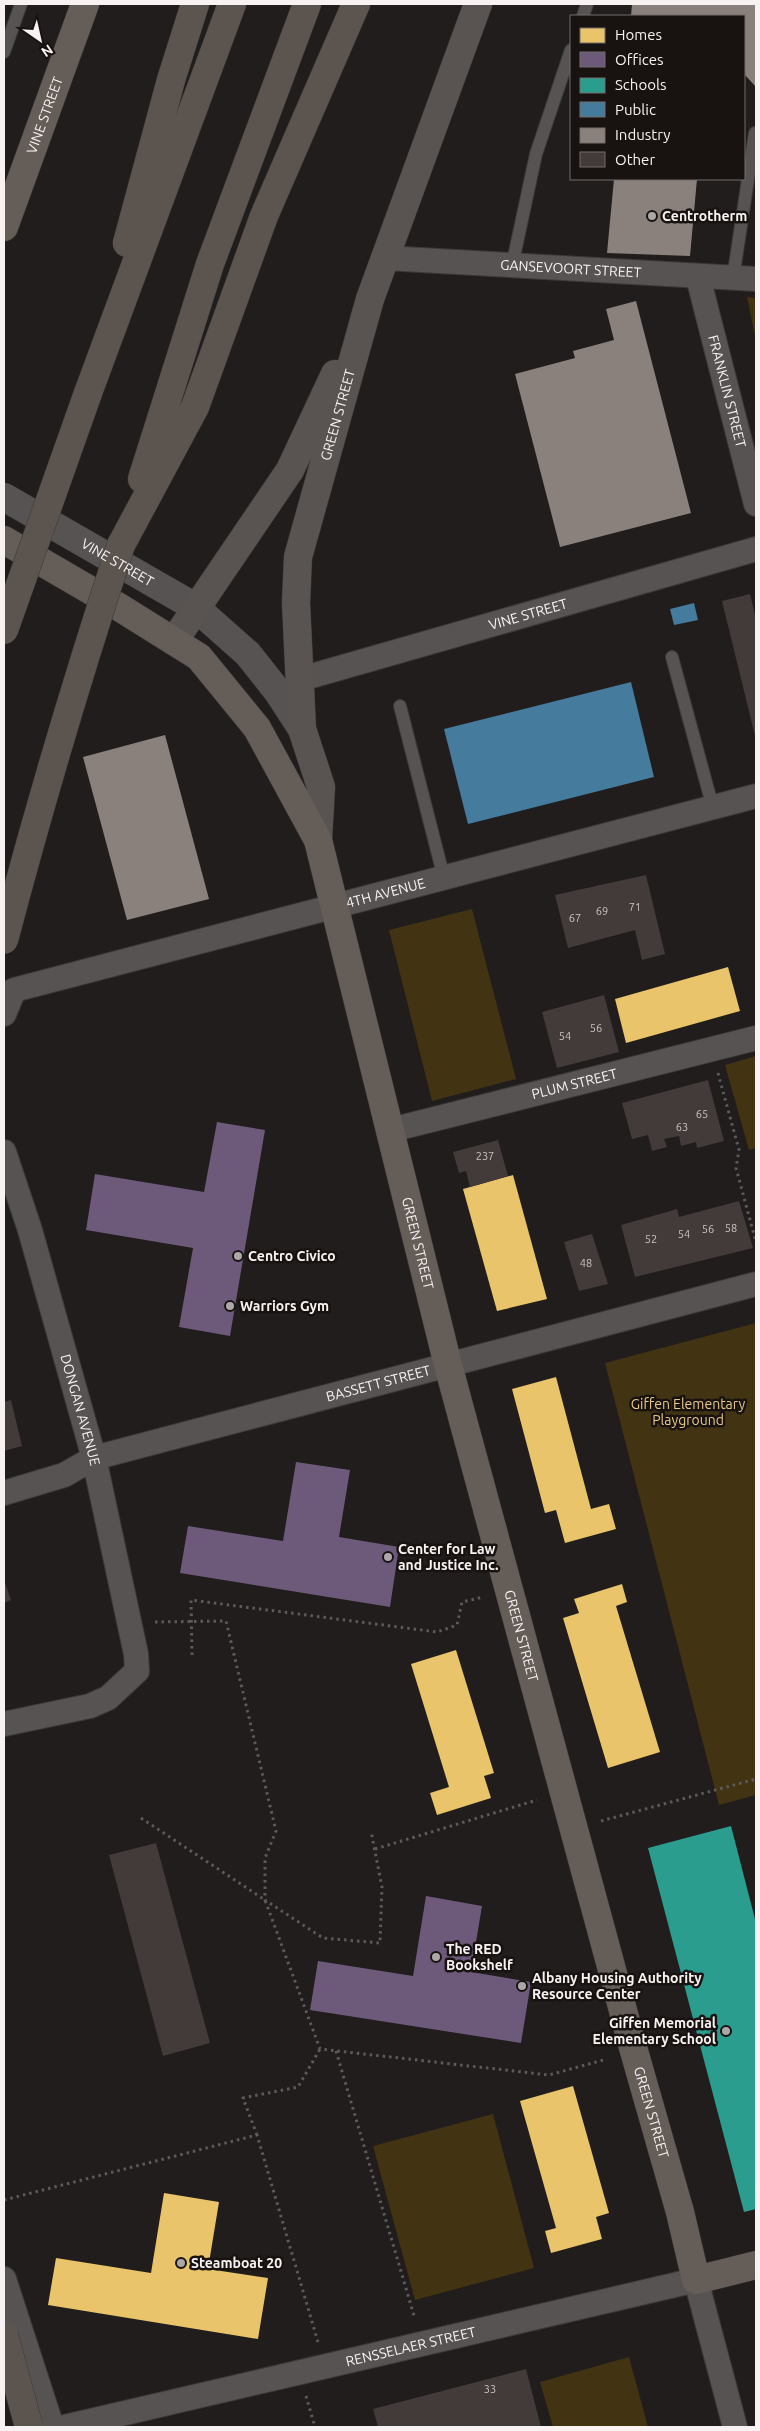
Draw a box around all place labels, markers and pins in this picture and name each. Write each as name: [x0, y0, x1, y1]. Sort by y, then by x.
place label: Centrotherm: [662, 208, 747, 224]
marker: Centrotherm: [646, 210, 658, 222]
place label: Centro Civico: [248, 1248, 336, 1264]
marker: Centro Civico: [232, 1250, 244, 1262]
place label: Warriors Gym: [240, 1298, 329, 1314]
marker: Warriors Gym: [224, 1300, 236, 1312]
place label: Center for Law and Justice Inc.: [398, 1541, 498, 1573]
marker: Center for Law and Justice Inc.: [382, 1551, 394, 1563]
place label: The RED Bookshelf: [446, 1941, 513, 1973]
marker: The RED Bookshelf: [430, 1951, 442, 1963]
place label: Albany Housing Authority Resource Center: [532, 1970, 702, 2002]
marker: Albany Housing Authority Resource Center: [516, 1980, 528, 1992]
place label: Giffen Memorial Elementary School: [593, 2015, 716, 2047]
marker: Giffen Memorial Elementary School: [720, 2025, 732, 2037]
place label: Steamboat 20: [191, 2255, 282, 2271]
marker: Steamboat 20: [175, 2257, 187, 2269]

